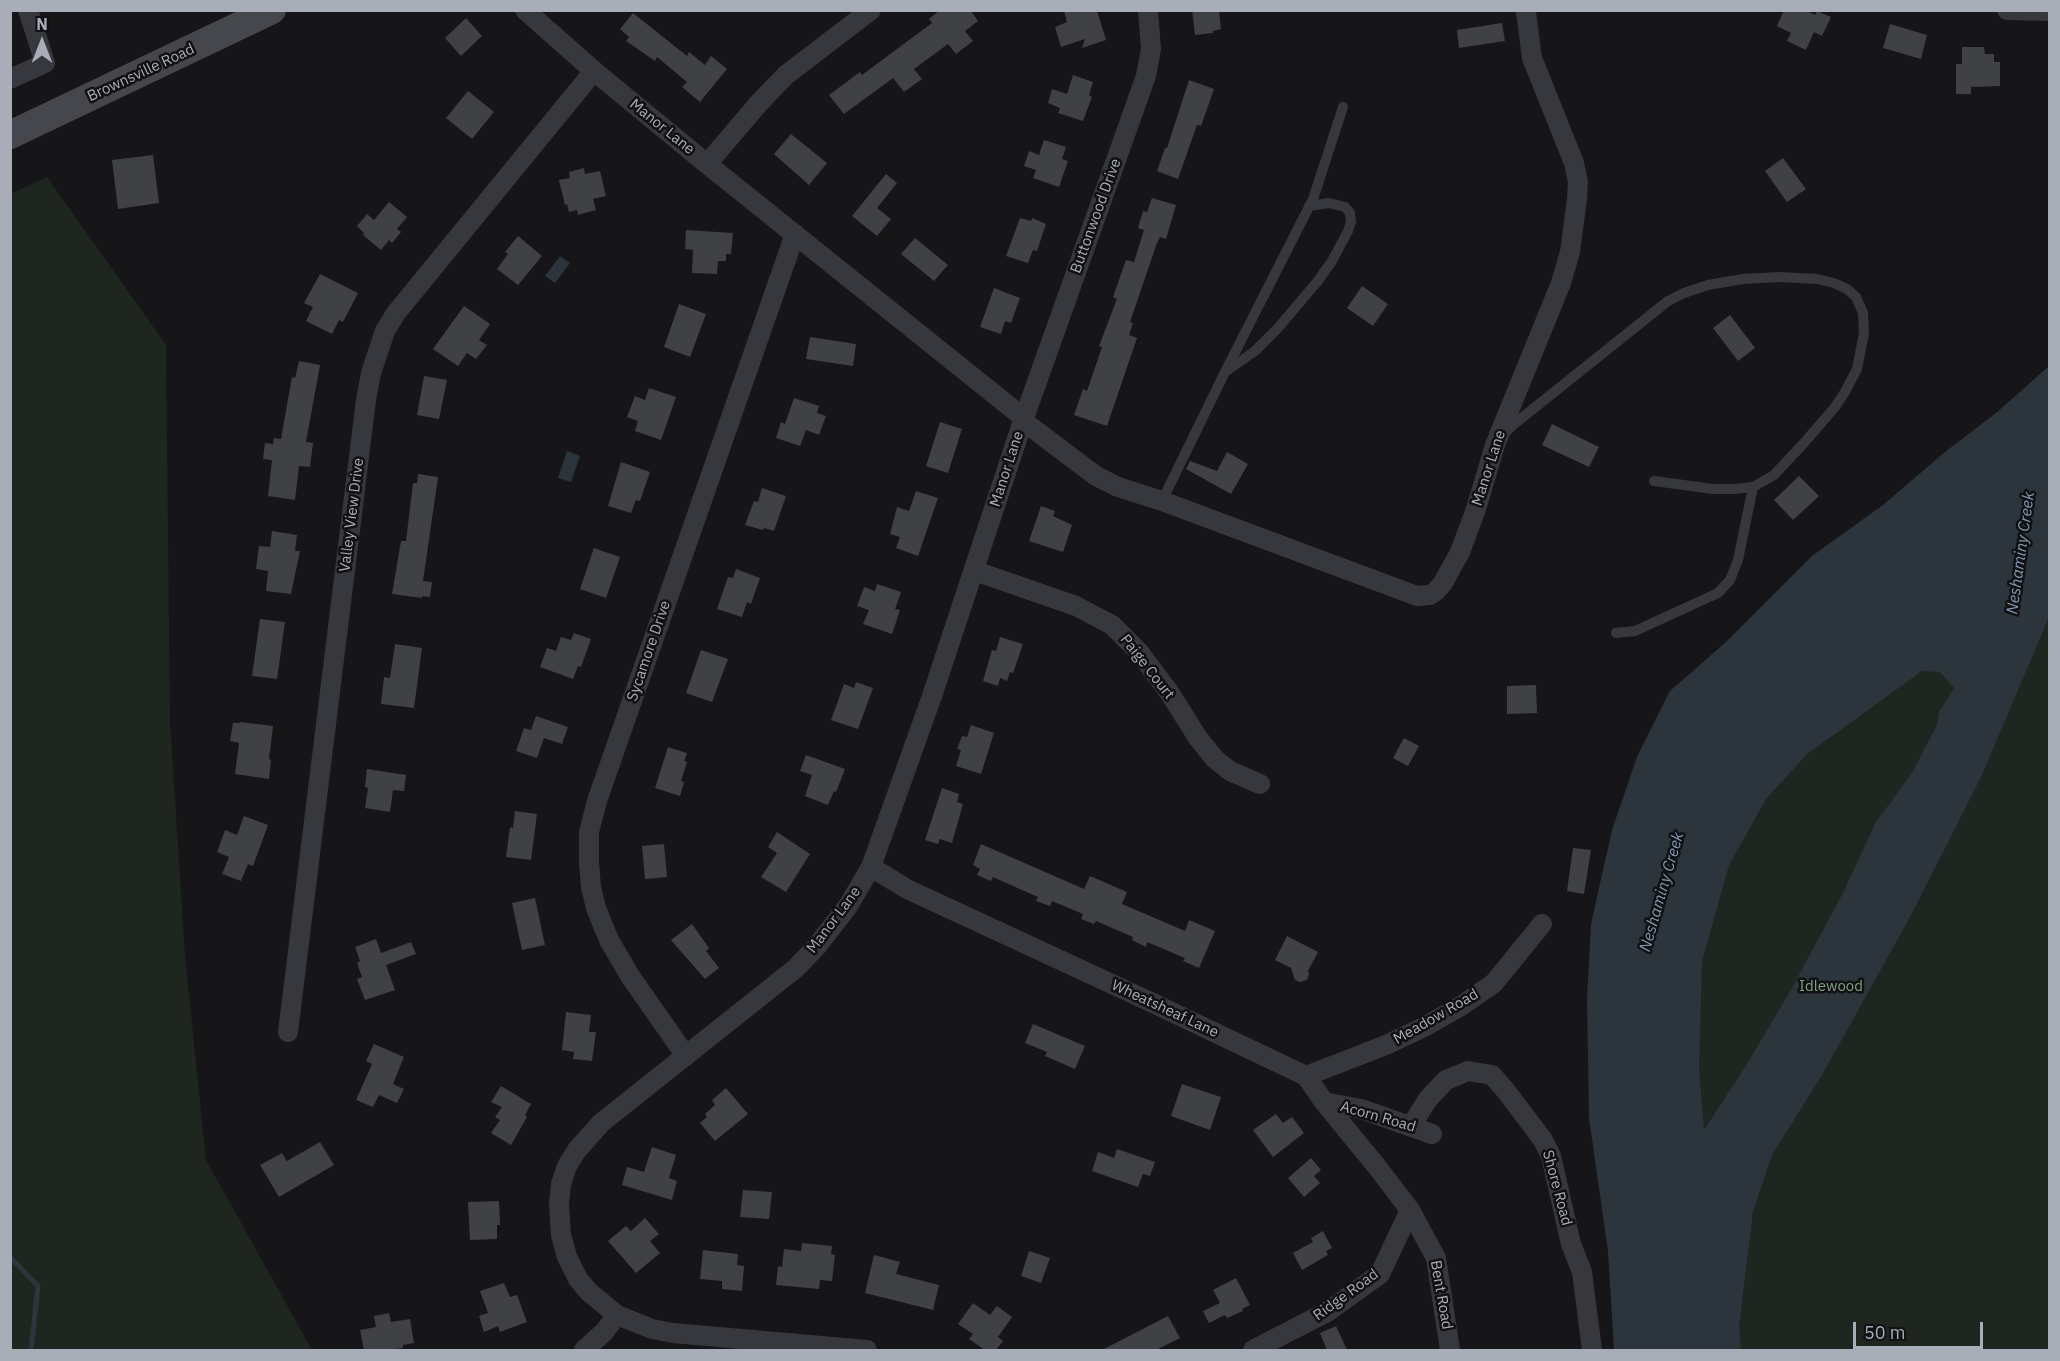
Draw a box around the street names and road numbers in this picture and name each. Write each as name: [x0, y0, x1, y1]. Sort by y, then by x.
street label: Brownsville Road: [85, 40, 197, 106]
street label: Manor Lane: [626, 95, 698, 159]
street label: Buttonwood Drive: [1067, 156, 1125, 276]
street label: Manor Lane: [1468, 428, 1510, 508]
street label: Manor Lane: [986, 429, 1028, 509]
street label: Valley View Drive: [336, 457, 368, 573]
street label: Sycamore Drive: [623, 598, 675, 704]
street label: Paige Court: [1116, 631, 1178, 703]
street label: Manor Lane: [803, 883, 865, 957]
street label: Wheatsheaf Lane: [1109, 976, 1221, 1042]
street label: Meadow Road: [1390, 985, 1482, 1049]
street label: Acorn Road: [1338, 1098, 1418, 1136]
street label: Shore Road: [1538, 1148, 1576, 1228]
street label: Bent Road: [1426, 1259, 1456, 1331]
street label: Ridge Road: [1310, 1265, 1382, 1325]

